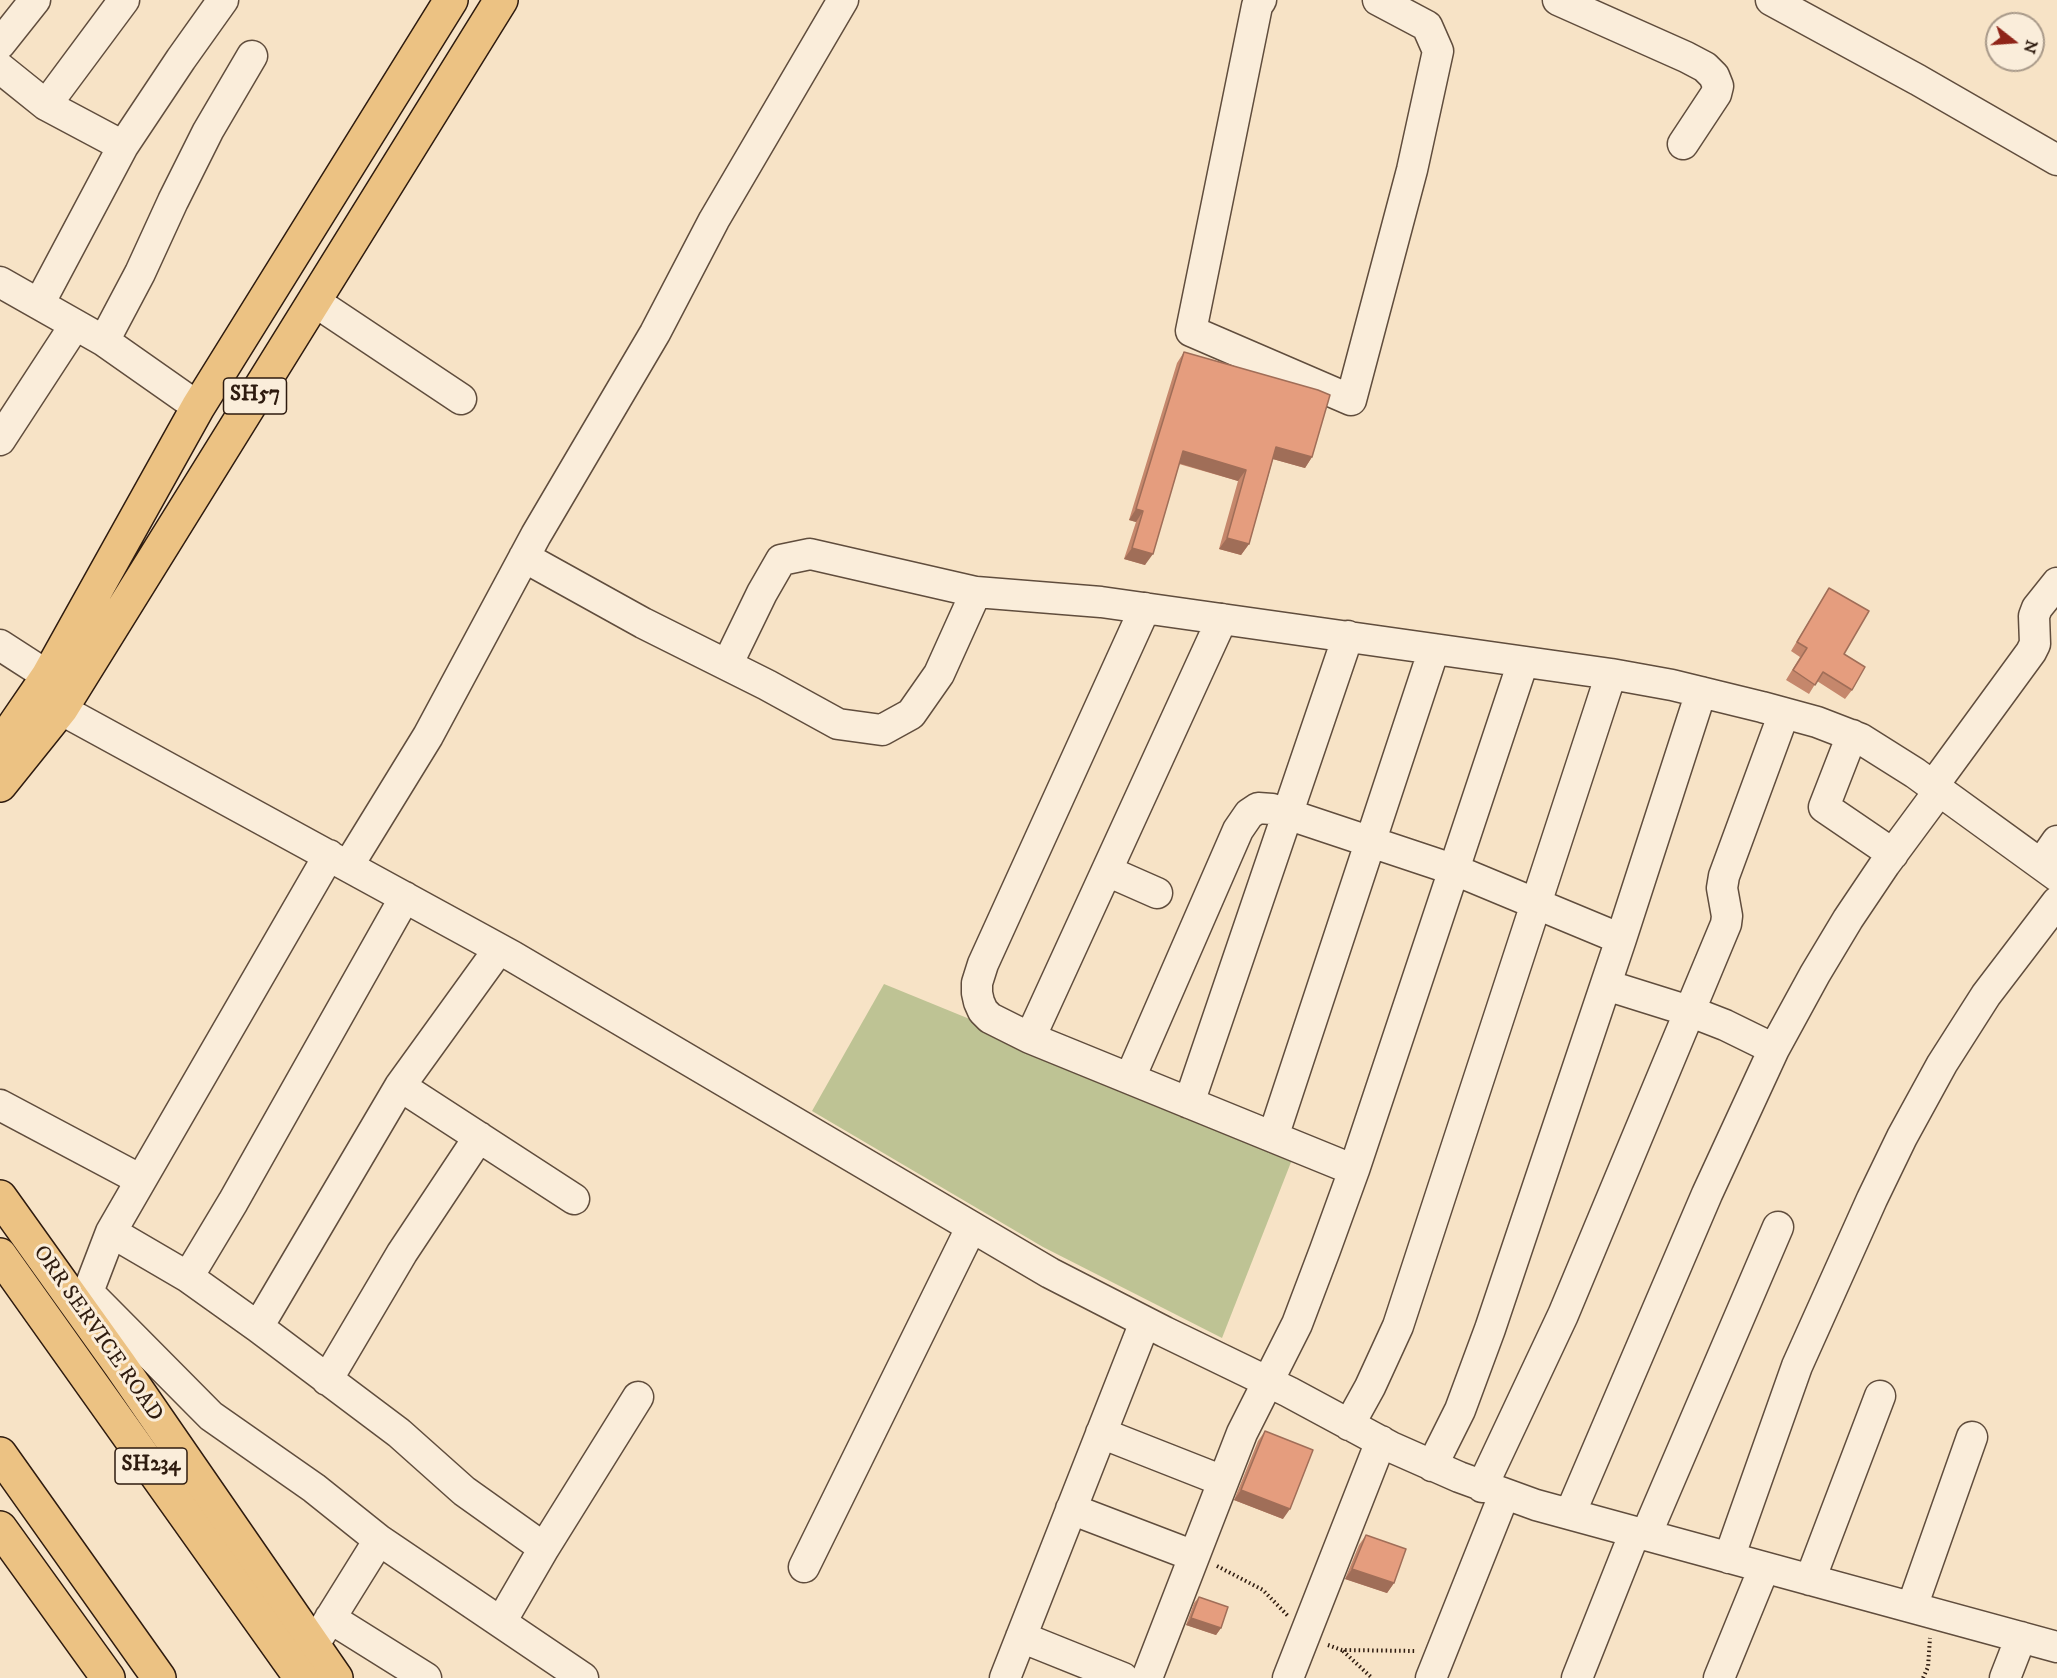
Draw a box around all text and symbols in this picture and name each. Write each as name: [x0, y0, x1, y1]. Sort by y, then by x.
north arrow: [1985, 12, 2045, 72]
text: N: [2019, 37, 2042, 56]
road number: SH57: [224, 378, 286, 414]
street label: ORR SERVICE ROAD: [26, 1241, 168, 1427]
road number: SH234: [115, 1448, 187, 1484]

